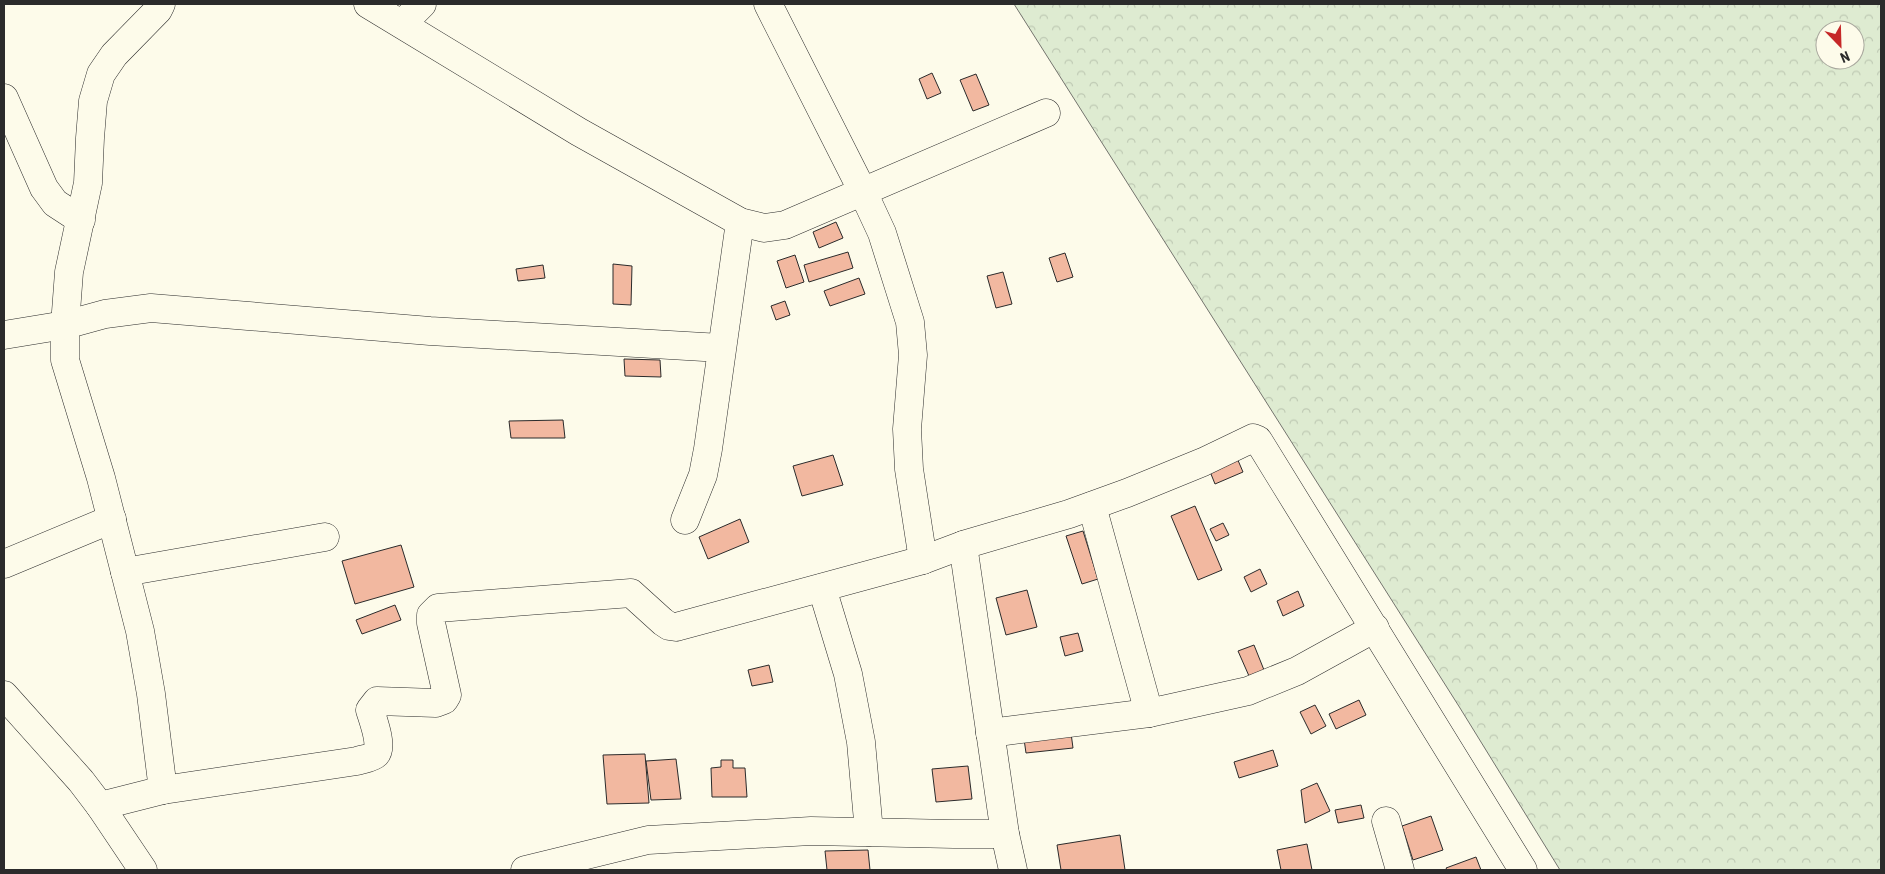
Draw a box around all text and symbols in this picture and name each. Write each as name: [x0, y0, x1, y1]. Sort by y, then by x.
north arrow: [1815, 20, 1865, 70]
text: N: [1838, 48, 1852, 66]

